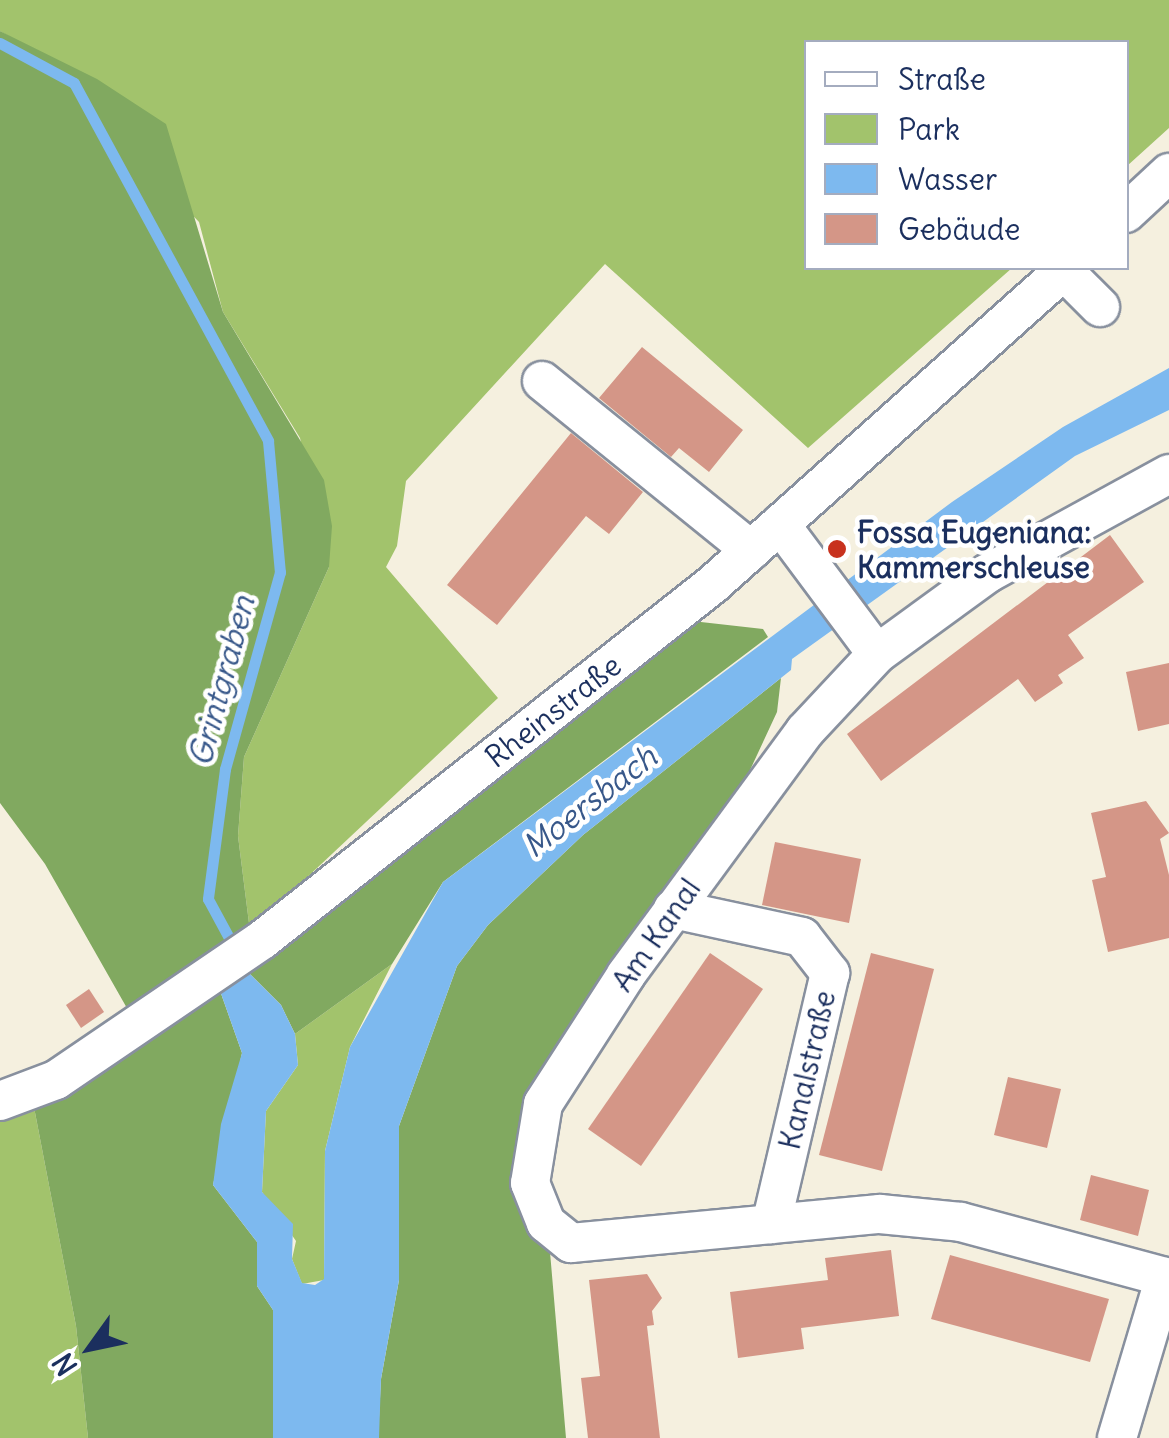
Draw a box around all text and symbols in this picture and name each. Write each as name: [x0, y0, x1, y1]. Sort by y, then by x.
legend: [804, 40, 1129, 270]
text: Straße: [898, 60, 986, 98]
text: Park: [898, 110, 960, 148]
text: Wasser: [898, 160, 997, 198]
text: Gebäude: [898, 210, 1020, 248]
place label: Fossa Eugeniana: Kammerschleuse: [857, 514, 1091, 584]
marker: Fossa Eugeniana: Kammerschleuse: [826, 538, 848, 560]
water label: Grintgraben: [181, 592, 263, 770]
street label: Rheinstraße: [478, 647, 628, 775]
water label: Moersbach: [516, 738, 664, 866]
street label: Am Kanal: [604, 872, 708, 998]
street label: Kanalstraße: [771, 987, 843, 1153]
north arrow: [40, 1298, 140, 1398]
text: N: [44, 1346, 85, 1382]

